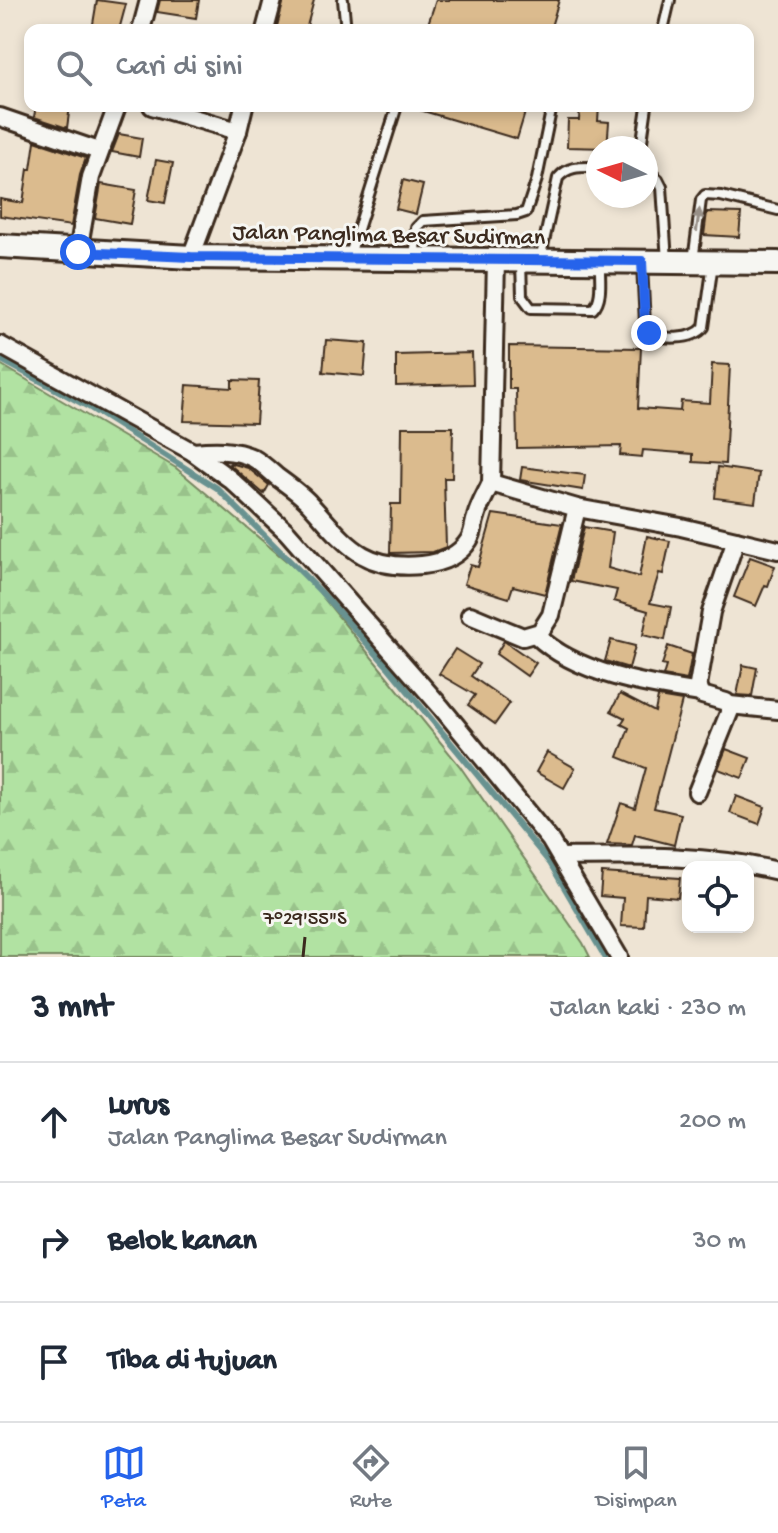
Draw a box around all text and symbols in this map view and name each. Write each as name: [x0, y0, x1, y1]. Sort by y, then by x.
search box: [24, 24, 754, 112]
icon: search: [52, 46, 96, 90]
text: Cari di sini: [116, 51, 243, 86]
north arrow: [586, 136, 658, 208]
one-way arrow: [692, 207, 705, 232]
street label: Jalan Panglima Besar Sudirman: [232, 219, 546, 254]
route start: [60, 234, 96, 270]
route end: [631, 315, 667, 351]
map controls: [682, 861, 754, 933]
button: locate: [682, 861, 754, 933]
text: 7°29'55"S: [263, 909, 347, 932]
text: 3 mnt: [32, 989, 112, 1029]
text: Jalan kaki · 230 m: [550, 994, 746, 1025]
text: Lurus: [108, 1089, 169, 1124]
icon: ahead: [32, 1100, 76, 1144]
text: 200 m: [679, 1107, 746, 1138]
text: Jalan Panglima Besar Sudirman: [108, 1124, 447, 1155]
icon: right: [32, 1220, 76, 1264]
text: Belok kanan: [108, 1225, 257, 1260]
text: 30 m: [693, 1227, 746, 1258]
icon: arrive: [32, 1340, 76, 1384]
text: Tiba di tujuan: [108, 1345, 277, 1380]
tab: Peta: [101, 1441, 146, 1515]
tab: Rute: [349, 1441, 393, 1515]
tab: Disimpan: [596, 1441, 677, 1515]

